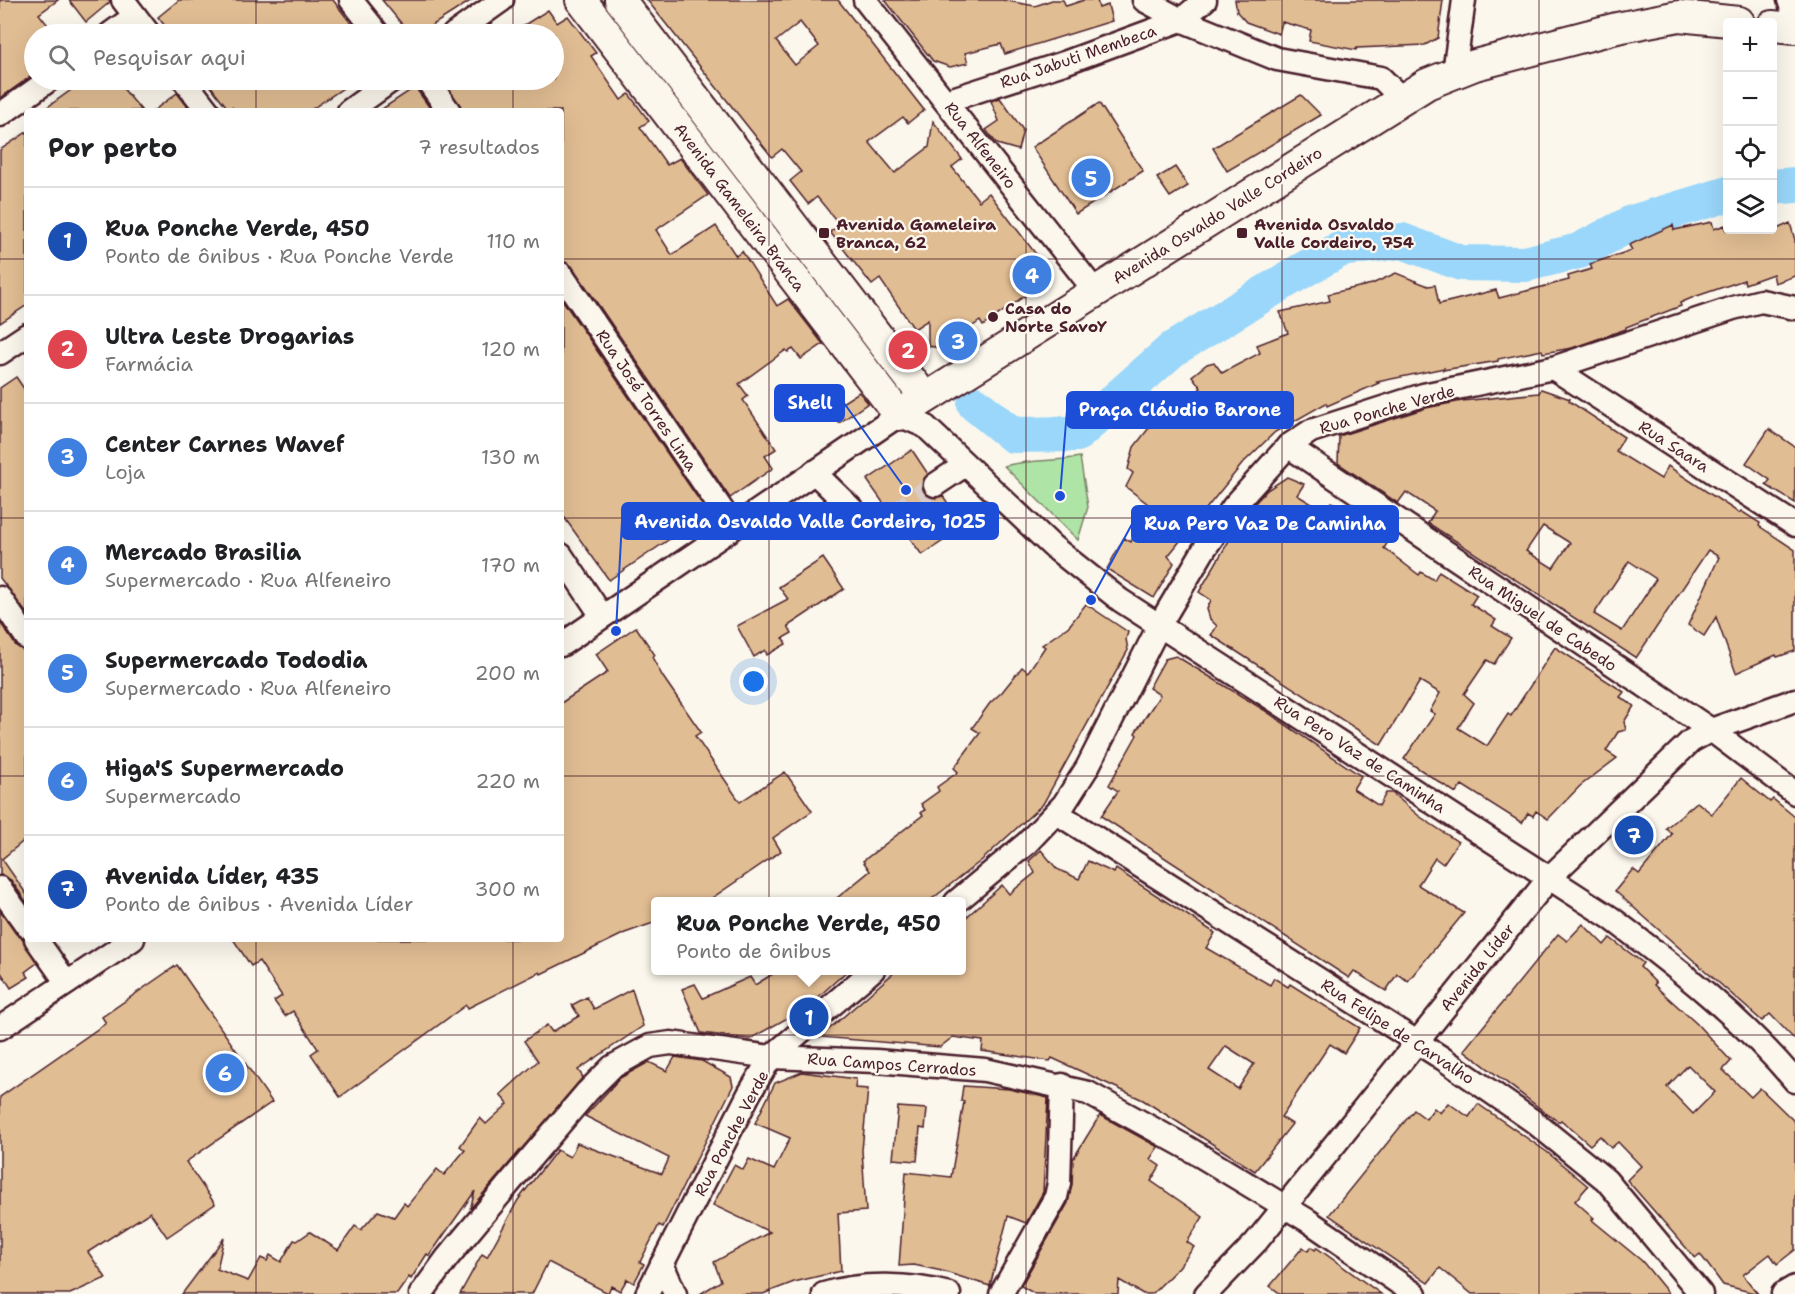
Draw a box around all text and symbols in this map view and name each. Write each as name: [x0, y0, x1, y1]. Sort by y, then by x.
map controls: [1723, 18, 1777, 234]
button: +: [1723, 18, 1777, 72]
street label: Rua Jabuti Membeca: [997, 20, 1159, 93]
search box: [24, 24, 564, 90]
icon: search: [45, 41, 78, 74]
text: Pesquisar aqui: [93, 43, 246, 72]
button: −: [1723, 72, 1777, 126]
street label: Rua Alfeneiro: [940, 98, 1021, 193]
street label: Avenida Gameleira Branca: [669, 119, 810, 296]
button: locate: [1723, 126, 1777, 180]
text: Por perto: [48, 130, 177, 165]
text: 7 resultados: [418, 134, 540, 160]
street label: Avenida Osvaldo Valle Cordeiro: [1108, 142, 1326, 289]
pin: 5: [1072, 156, 1110, 201]
button: layers: [1723, 180, 1777, 234]
text: Rua Ponche Verde, 450: [105, 214, 370, 243]
place label: Avenida Gameleira Branca, 62: [836, 214, 996, 253]
place label: Avenida Osvaldo Valle Cordeiro, 754: [1254, 214, 1414, 253]
marker: Avenida Gameleira Branca, 62: [817, 226, 831, 240]
marker: Avenida Osvaldo Valle Cordeiro, 754: [1235, 226, 1249, 240]
text: 1: [63, 228, 72, 254]
text: 110 m: [486, 228, 540, 254]
text: Ponto de ônibus · Rua Ponche Verde: [105, 243, 454, 269]
pin: 4: [1012, 252, 1052, 298]
place label: Casa do Norte SavoY: [1005, 298, 1107, 337]
marker: Casa do Norte SavoY: [986, 310, 1000, 324]
pin: 3: [938, 318, 978, 364]
text: Ultra Leste Drogarias: [105, 322, 354, 351]
street label: Rua José Torres Lima: [591, 326, 702, 475]
pin: 2: [888, 328, 928, 372]
text: 2: [61, 336, 75, 362]
text: 120 m: [481, 336, 540, 362]
text: Farmácia: [105, 351, 193, 377]
street label: Rua Ponche Verde: [1317, 380, 1457, 439]
callout: Shell: [775, 385, 844, 421]
text: Shell: [787, 391, 833, 415]
callout: Praça Cláudio Barone: [1067, 392, 1293, 428]
text: Praça Cláudio Barone: [1079, 398, 1282, 422]
street label: Rua Saara: [1634, 416, 1713, 477]
text: Center Carnes Wavef: [105, 430, 345, 459]
text: 3: [61, 444, 75, 470]
text: 130 m: [481, 444, 540, 470]
text: Loja: [105, 459, 145, 485]
callout: Avenida Osvaldo Valle Cordeiro, 1025: [622, 503, 998, 539]
callout: Rua Pero Vaz De Caminha: [1132, 506, 1398, 542]
text: Avenida Osvaldo Valle Cordeiro, 1025: [634, 510, 986, 534]
text: Rua Pero Vaz De Caminha: [1144, 512, 1387, 536]
text: Mercado Brasilia: [105, 538, 301, 567]
text: 4: [61, 552, 75, 578]
text: 170 m: [481, 552, 540, 578]
street label: Rua Miguel de Cabedo: [1464, 561, 1621, 676]
text: Supermercado · Rua Alfeneiro: [105, 567, 391, 593]
text: Supermercado Tododia: [105, 646, 368, 675]
text: 5: [61, 660, 74, 686]
text: 200 m: [475, 660, 540, 686]
your location: [739, 667, 768, 696]
text: Supermercado · Rua Alfeneiro: [105, 675, 391, 701]
street label: Rua Pero Vaz de Caminha: [1270, 691, 1449, 818]
text: Higa'S Supermercado: [105, 754, 344, 783]
text: 6: [61, 768, 75, 794]
text: 220 m: [476, 768, 540, 794]
text: Supermercado: [105, 783, 241, 809]
pin: 7: [1614, 812, 1654, 858]
text: Avenida Líder, 435: [105, 862, 319, 891]
text: 7: [61, 876, 75, 902]
text: 300 m: [474, 876, 540, 902]
text: Ponto de ônibus · Avenida Líder: [105, 891, 413, 917]
popup: [651, 897, 966, 975]
text: Rua Ponche Verde, 450: [676, 909, 941, 938]
street label: Avenida Líder: [1436, 919, 1519, 1016]
text: Ponto de ônibus: [676, 938, 832, 964]
street label: Rua Felipe de Carvalho: [1317, 974, 1478, 1089]
pin: 1: [790, 994, 828, 1040]
street label: Rua Campos Cerrados: [807, 1048, 977, 1081]
pin: 6: [206, 1050, 244, 1096]
street label: Rua Ponche Verde: [689, 1067, 773, 1200]

